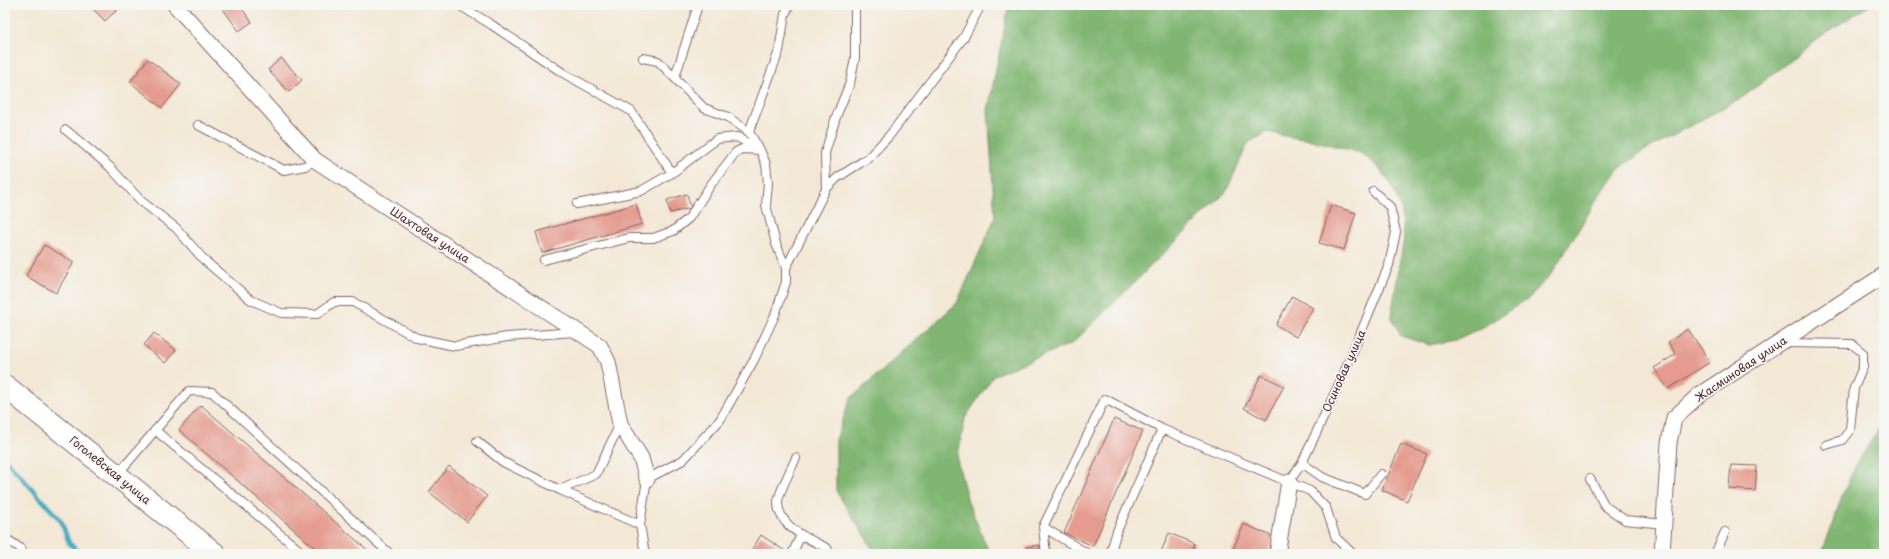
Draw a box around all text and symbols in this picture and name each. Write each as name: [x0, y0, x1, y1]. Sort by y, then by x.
street label: Шахтовая улица: [387, 202, 473, 267]
street label: Осиновая улица: [1318, 327, 1369, 415]
street label: Жасминовая улица: [1691, 332, 1790, 406]
street label: Гоголевская улица: [66, 431, 155, 508]

